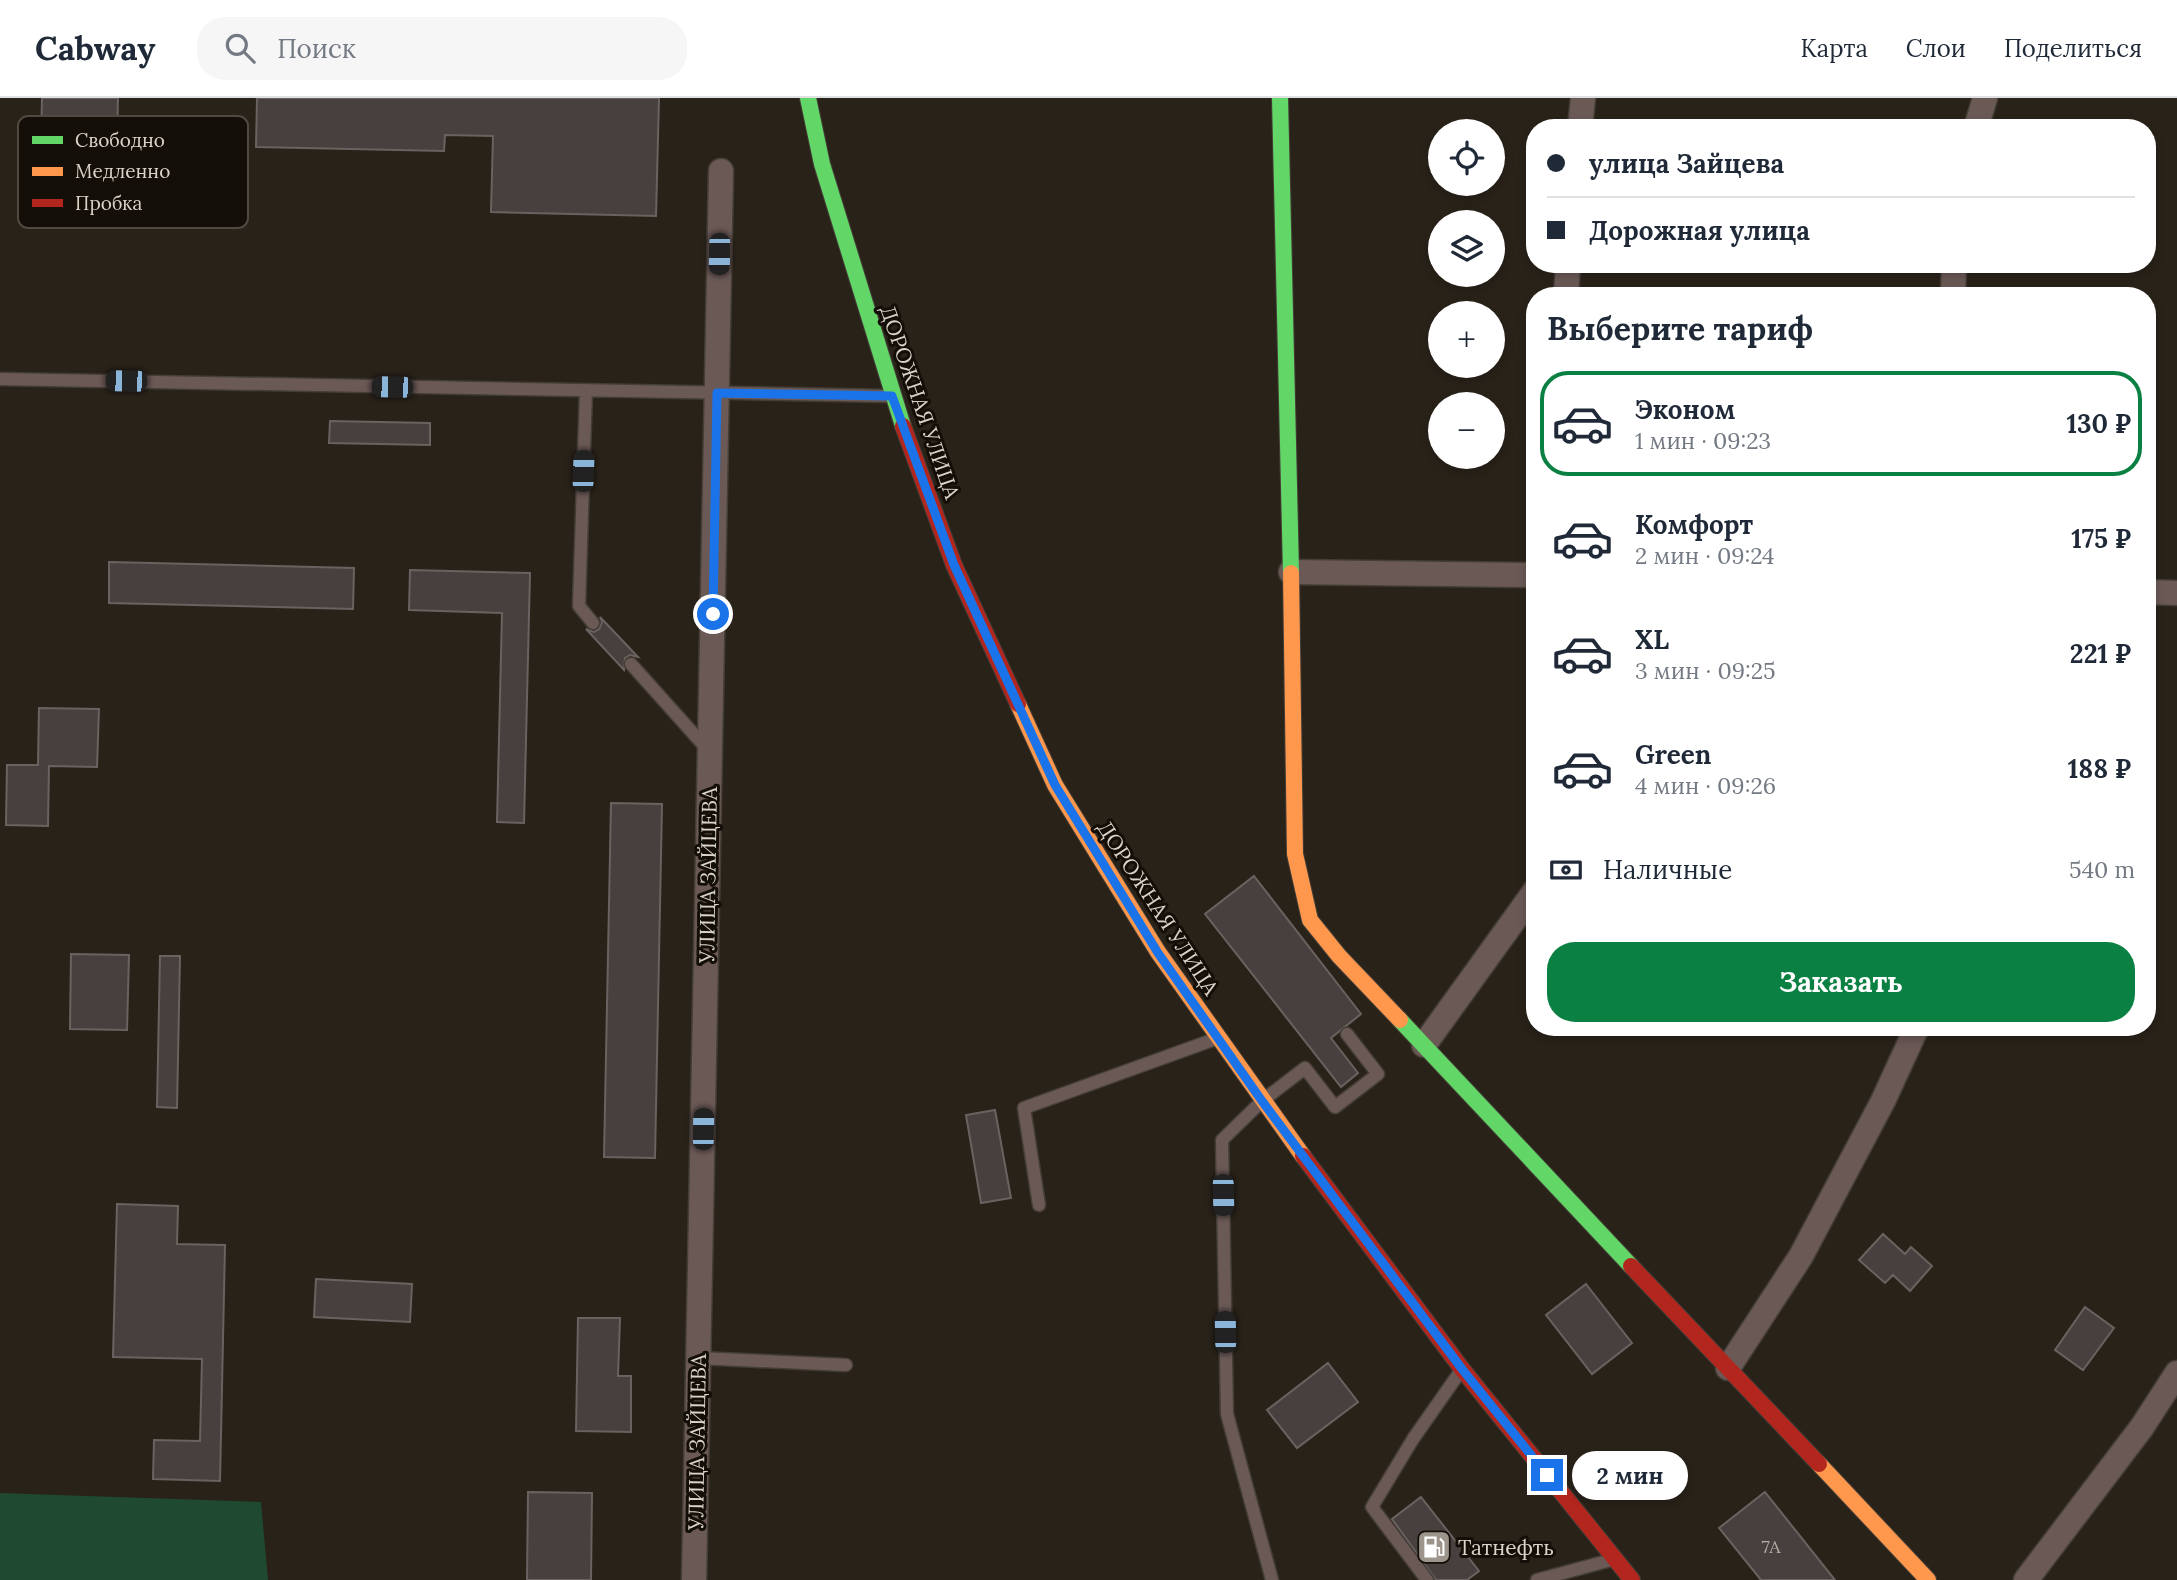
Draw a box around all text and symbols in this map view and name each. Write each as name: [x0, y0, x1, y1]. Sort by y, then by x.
search box: [197, 17, 687, 80]
text: Cabway: [35, 27, 155, 69]
icon: search: [221, 29, 259, 67]
text: Поиск: [277, 32, 356, 65]
text: Карта: [1800, 33, 1868, 64]
text: Слои: [1906, 33, 1966, 64]
text: Поделиться: [2004, 33, 2142, 64]
legend: [18, 116, 248, 228]
map controls: [1428, 119, 1505, 469]
button: locate: [1428, 119, 1505, 196]
text: Свободно: [75, 128, 165, 152]
text: улица Зайцева: [1589, 147, 1784, 180]
text: Медленно: [75, 159, 170, 183]
text: Пробка: [75, 191, 142, 215]
button: layers: [1428, 210, 1505, 287]
text: Дорожная улица: [1589, 214, 1810, 247]
car: [709, 233, 730, 275]
button: +: [1428, 301, 1505, 378]
street label: ДОРОЖНАЯ УЛИЦА: [874, 302, 966, 503]
text: Выберите тариф: [1547, 308, 1813, 349]
car: [105, 370, 148, 392]
car: [371, 376, 414, 398]
button: −: [1428, 392, 1505, 469]
icon: car: [1551, 392, 1614, 455]
text: Эконом: [1635, 393, 1735, 426]
text: 130 ₽: [2066, 407, 2131, 440]
text: 1 мин · 09:23: [1635, 426, 1771, 455]
car: [572, 450, 595, 492]
icon: car: [1551, 507, 1614, 570]
text: Комфорт: [1635, 508, 1753, 541]
text: 175 ₽: [2071, 522, 2131, 555]
text: 2 мин · 09:24: [1635, 541, 1775, 570]
route start: [697, 598, 729, 630]
icon: car: [1551, 622, 1614, 685]
text: XL: [1635, 623, 1669, 656]
text: 221 ₽: [2070, 637, 2131, 670]
text: 3 мин · 09:25: [1635, 656, 1776, 685]
icon: car: [1551, 737, 1614, 800]
text: Green: [1635, 738, 1711, 771]
text: 188 ₽: [2068, 752, 2131, 785]
text: 4 мин · 09:26: [1635, 771, 1776, 800]
street label: УЛИЦА ЗАЙЦЕВА: [693, 786, 723, 964]
street label: ДОРОЖНАЯ УЛИЦА: [1091, 816, 1225, 1001]
icon: cash: [1547, 851, 1585, 889]
text: Наличные: [1603, 853, 1732, 886]
text: 540 m: [2069, 855, 2135, 884]
button: Заказать: [1547, 942, 2135, 1022]
car: [693, 1108, 714, 1150]
car: [1213, 1174, 1234, 1216]
car: [1215, 1311, 1236, 1353]
street label: УЛИЦА ЗАЙЦЕВА: [682, 1353, 712, 1531]
callout: 2 мин: [1572, 1450, 1687, 1500]
route end: [1531, 1459, 1563, 1491]
text: 2 мин: [1596, 1461, 1664, 1490]
fuel station icon: Татнефть: [1415, 1528, 1453, 1566]
place label: Татнефть: [1458, 1534, 1554, 1561]
house number: 7А: [1761, 1535, 1781, 1558]

